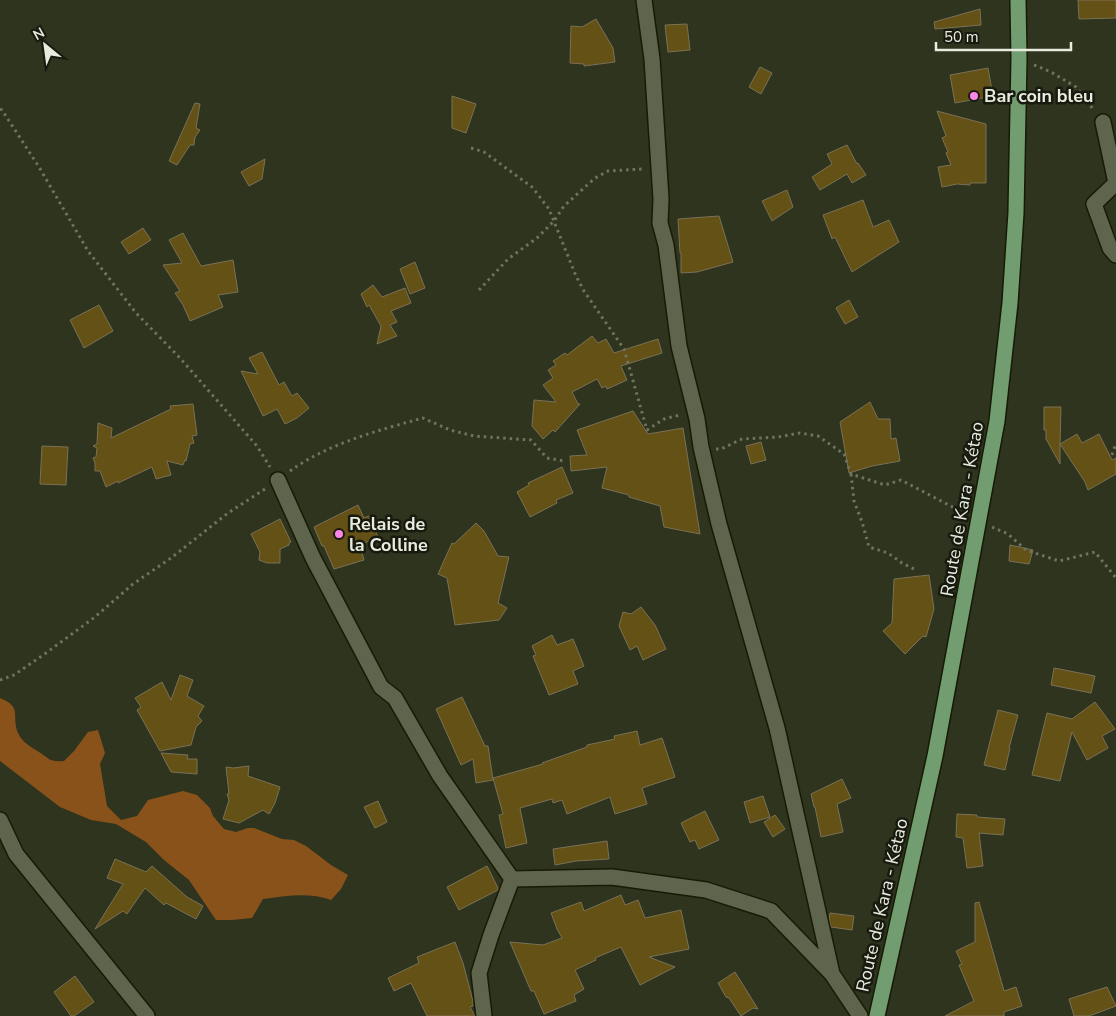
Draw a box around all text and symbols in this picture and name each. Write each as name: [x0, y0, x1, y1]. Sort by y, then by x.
north arrow: [20, 20, 70, 70]
scale bar: [936, 20, 1071, 52]
text: N: [30, 23, 48, 45]
text: 50 m: [944, 27, 979, 47]
place label: Bar coin bleu: [984, 84, 1093, 108]
marker: Bar coin bleu: [968, 90, 980, 102]
street label: Route de Kara - Kétao: [935, 420, 989, 598]
place label: Relais de la Colline: [349, 512, 428, 557]
marker: Relais de la Colline: [333, 528, 345, 540]
street label: Route de Kara - Kétao: [850, 816, 914, 994]

